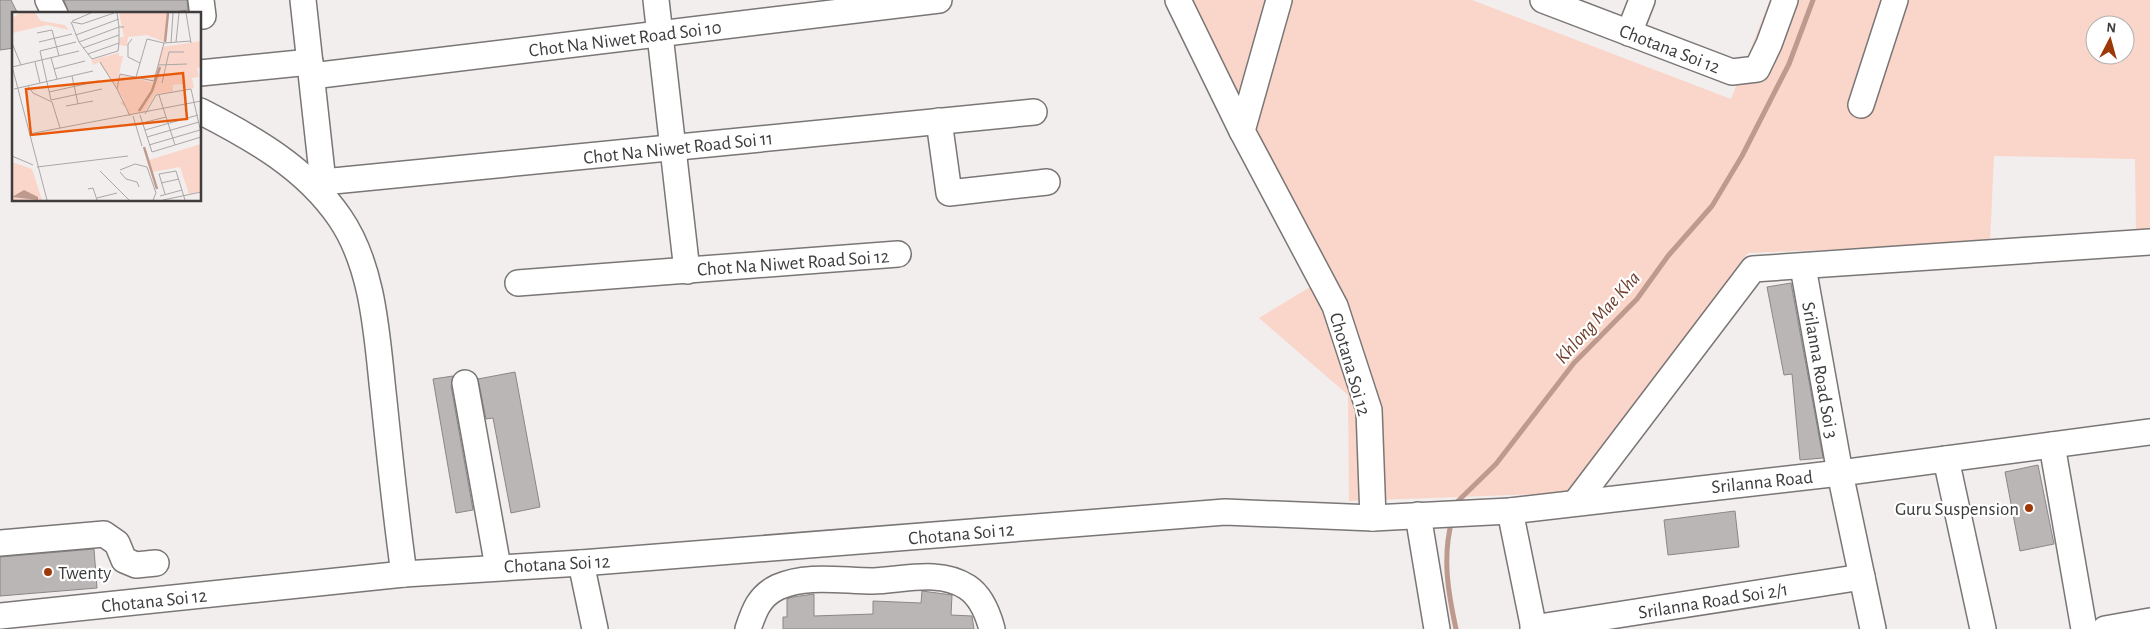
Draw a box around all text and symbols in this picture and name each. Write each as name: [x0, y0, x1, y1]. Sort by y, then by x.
inset map: [12, 12, 201, 201]
north arrow: [2085, 15, 2135, 65]
street label: Chot Na Niwet Road Soi 10: [528, 18, 723, 61]
street label: Chotana Soi 12: [1616, 21, 1723, 77]
text: N: [2106, 21, 2117, 36]
street label: Chot Na Niwet Road Soi 11: [582, 129, 774, 168]
street label: Chot Na Niwet Road Soi 12: [696, 247, 890, 280]
water label: Khlong Mae Kha: [1551, 268, 1644, 368]
street label: Srilanna Road Soi 3: [1798, 300, 1841, 440]
street label: Chotana Soi 12: [1326, 311, 1373, 418]
street label: Srilanna Road: [1710, 468, 1814, 497]
place label: Guru Suspension: [1895, 500, 2019, 519]
marker: Guru Suspension: [2023, 502, 2035, 514]
street label: Chotana Soi 12: [907, 520, 1015, 549]
street label: Chotana Soi 12: [504, 552, 611, 577]
place label: Twenty: [58, 564, 111, 583]
marker: Twenty: [42, 566, 54, 578]
street label: Srilanna Road Soi 2/1: [1637, 580, 1789, 623]
street label: Chotana Soi 12: [100, 586, 208, 616]

